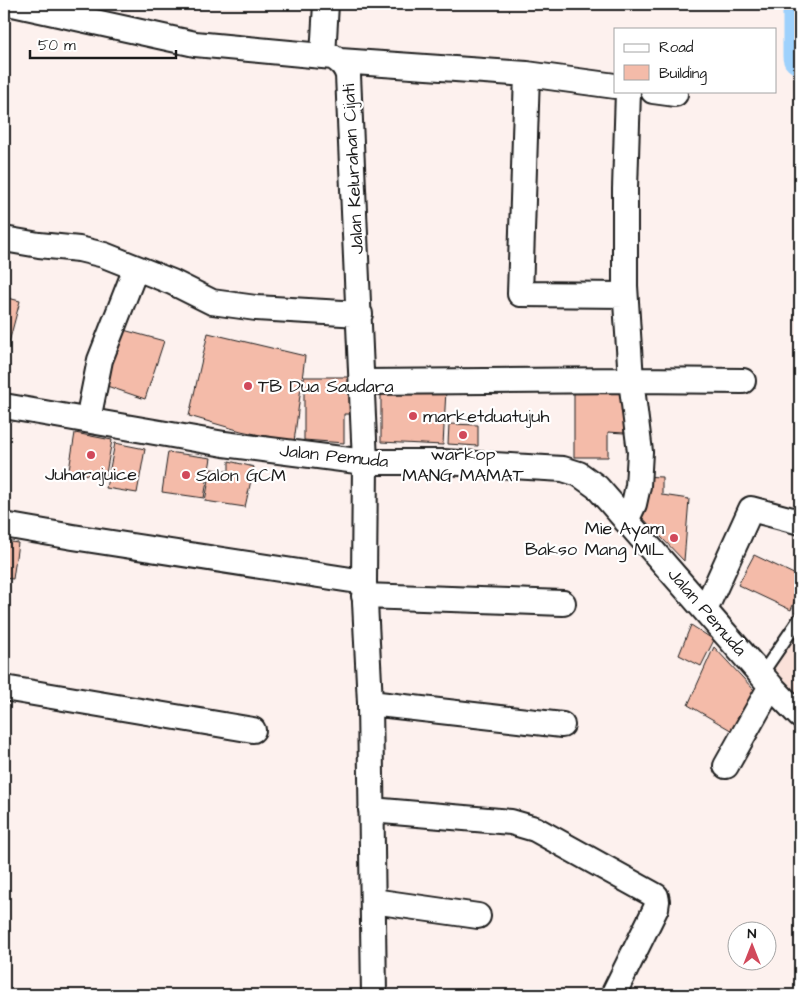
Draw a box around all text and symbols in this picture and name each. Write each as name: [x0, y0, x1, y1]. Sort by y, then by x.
scale bar: [30, 28, 176, 60]
legend: [614, 28, 776, 92]
text: 50 m: [38, 35, 76, 56]
text: Road: [659, 37, 694, 58]
text: Building: [659, 63, 707, 85]
street label: Jalan Kelurahan Cijati: [336, 83, 370, 255]
place label: TB Dua Saudara: [258, 374, 394, 399]
marker: TB Dua Saudara: [242, 380, 254, 392]
place label: marketduatujuh: [423, 404, 549, 429]
marker: marketduatujuh: [407, 410, 419, 422]
marker: warkop MANG MAMAT: [457, 429, 469, 441]
street label: Jalan Pemuda: [278, 438, 390, 474]
place label: warkop MANG MAMAT: [402, 442, 524, 488]
marker: Juharajuice: [85, 449, 97, 461]
place label: Juharajuice: [45, 462, 137, 487]
place label: Salon GCM: [196, 463, 286, 488]
marker: Salon GCM: [180, 469, 192, 481]
place label: Mie Ayam Bakso Mang MIL: [525, 516, 665, 563]
marker: Mie Ayam Bakso Mang MIL: [668, 532, 680, 544]
street label: Jalan Pemuda: [662, 562, 752, 662]
north arrow: [726, 922, 776, 972]
text: N: [748, 924, 757, 944]

